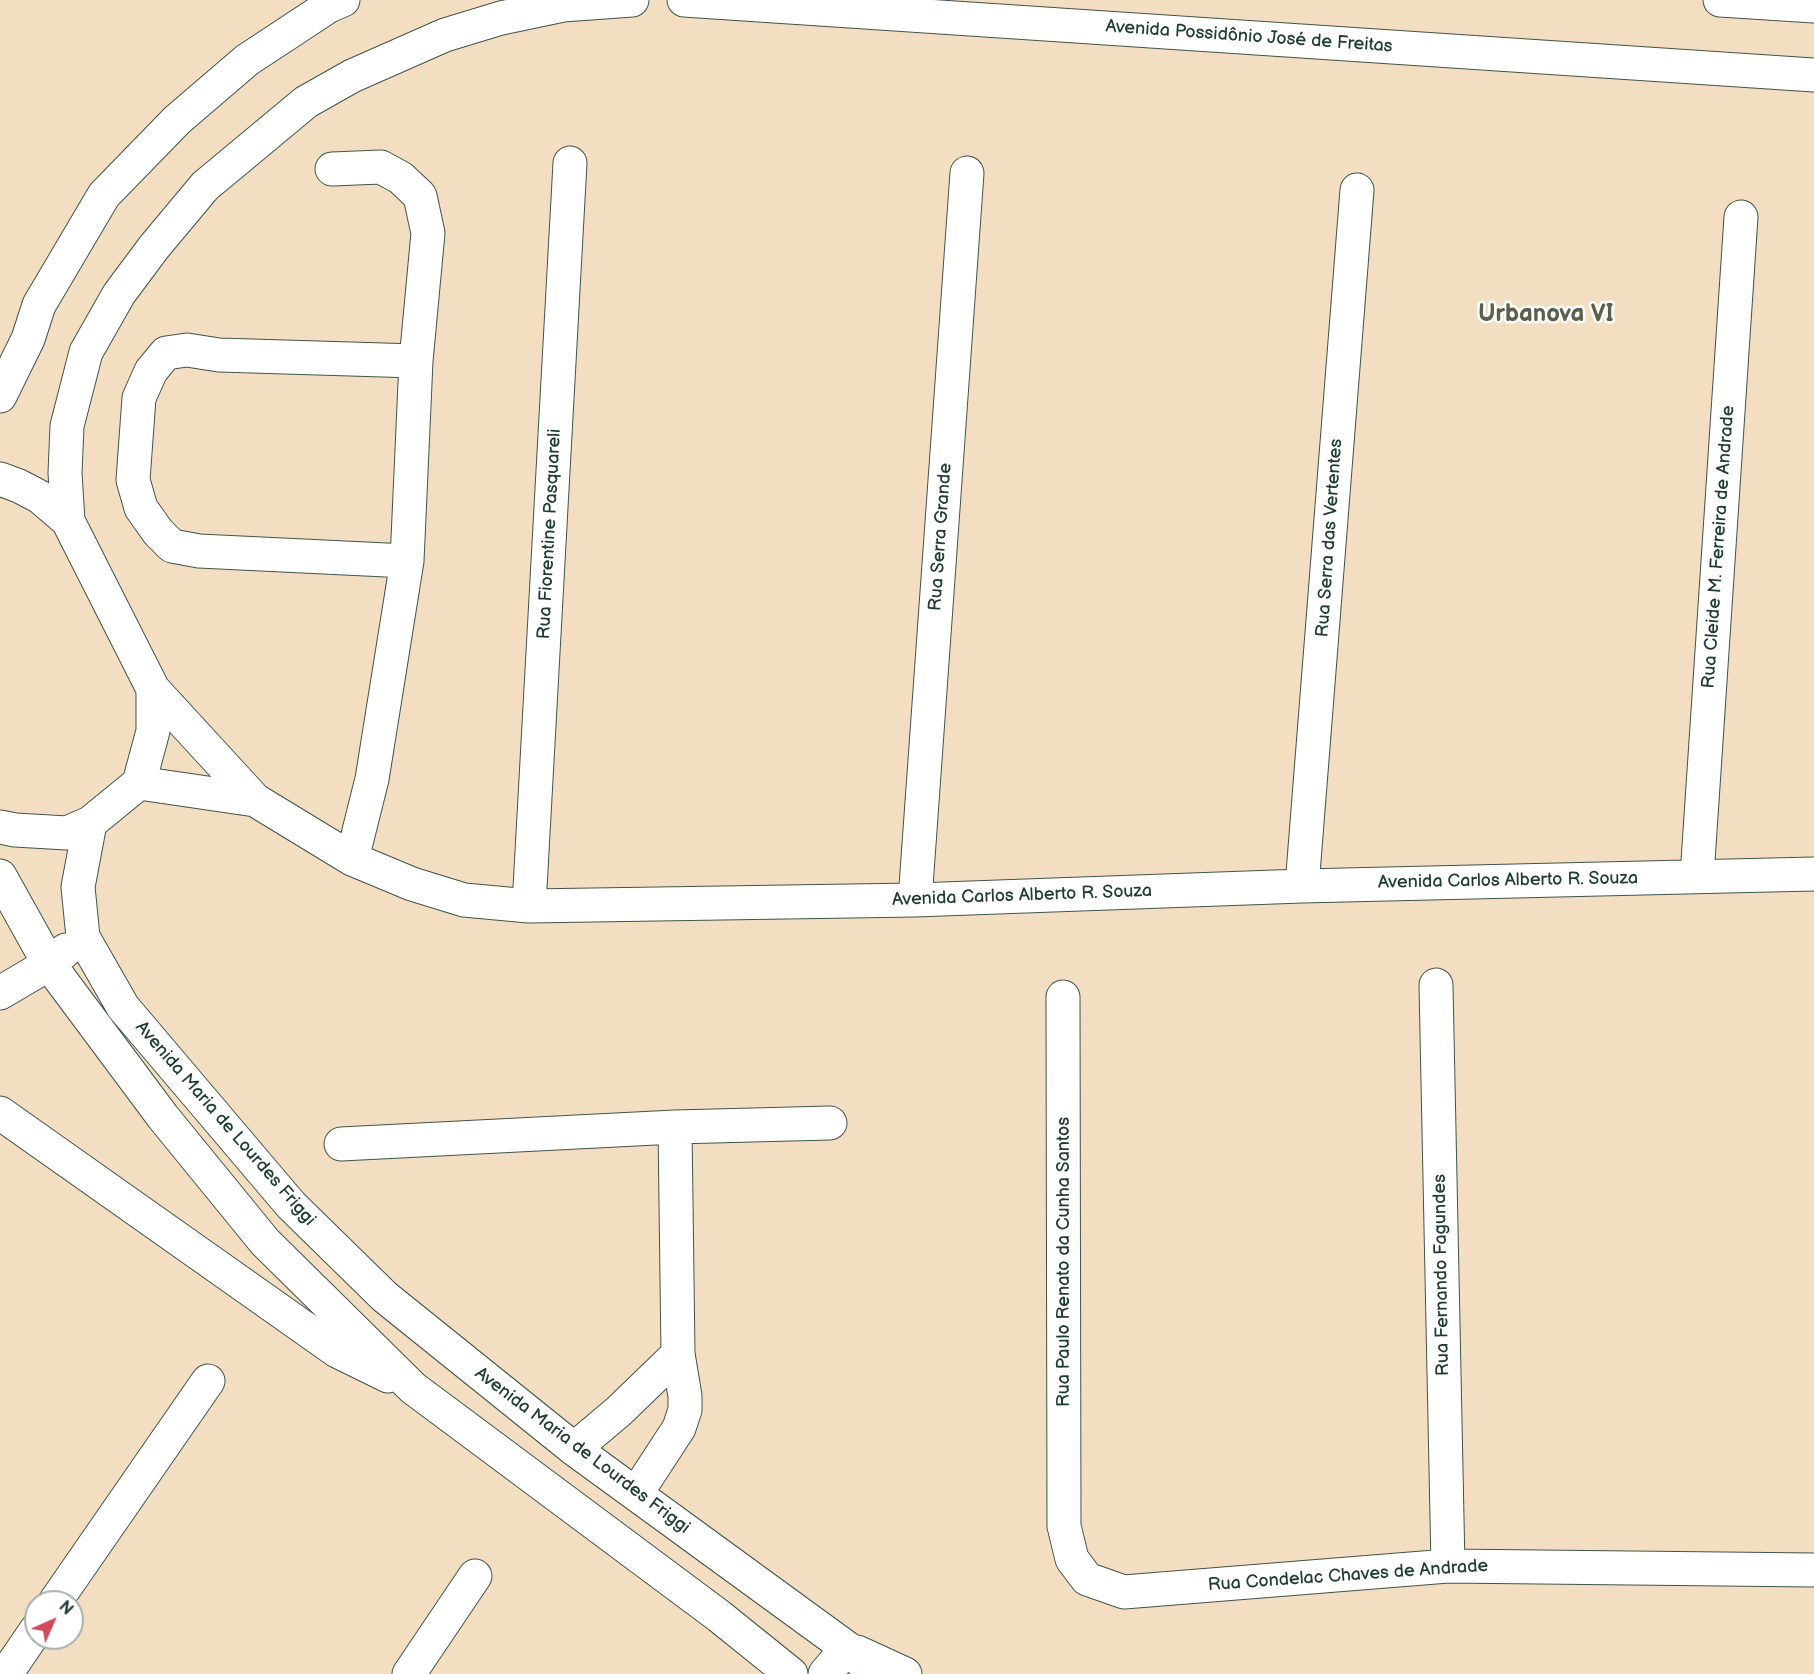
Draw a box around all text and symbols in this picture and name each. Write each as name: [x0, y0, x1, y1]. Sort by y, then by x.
street label: Avenida Possidônio José de Freitas: [1105, 16, 1393, 58]
district label: Urbanova VI: [1478, 301, 1614, 329]
street label: Rua Cleide M. Ferreira de Andrade: [1698, 405, 1740, 689]
street label: Rua Fiorentine Pasquareli: [534, 428, 566, 640]
street label: Rua Serra das Vertentes: [1312, 438, 1348, 638]
street label: Rua Serra Grande: [925, 462, 957, 612]
street label: Avenida Carlos Alberto R. Souza: [1378, 868, 1638, 894]
street label: Avenida Carlos Alberto R. Souza: [892, 881, 1152, 911]
street label: Avenida Maria de Lourdes Friggi: [130, 1017, 320, 1231]
street label: Rua Paulo Renato da Cunha Santos: [1053, 1117, 1075, 1407]
street label: Rua Fernando Fagundes: [1429, 1174, 1455, 1376]
street label: Avenida Maria de Lourdes Friggi: [470, 1363, 694, 1539]
street label: Rua Condelac Chaves de Andrade: [1207, 1555, 1489, 1597]
north arrow: [24, 1590, 84, 1650]
text: N: [55, 1597, 77, 1619]

